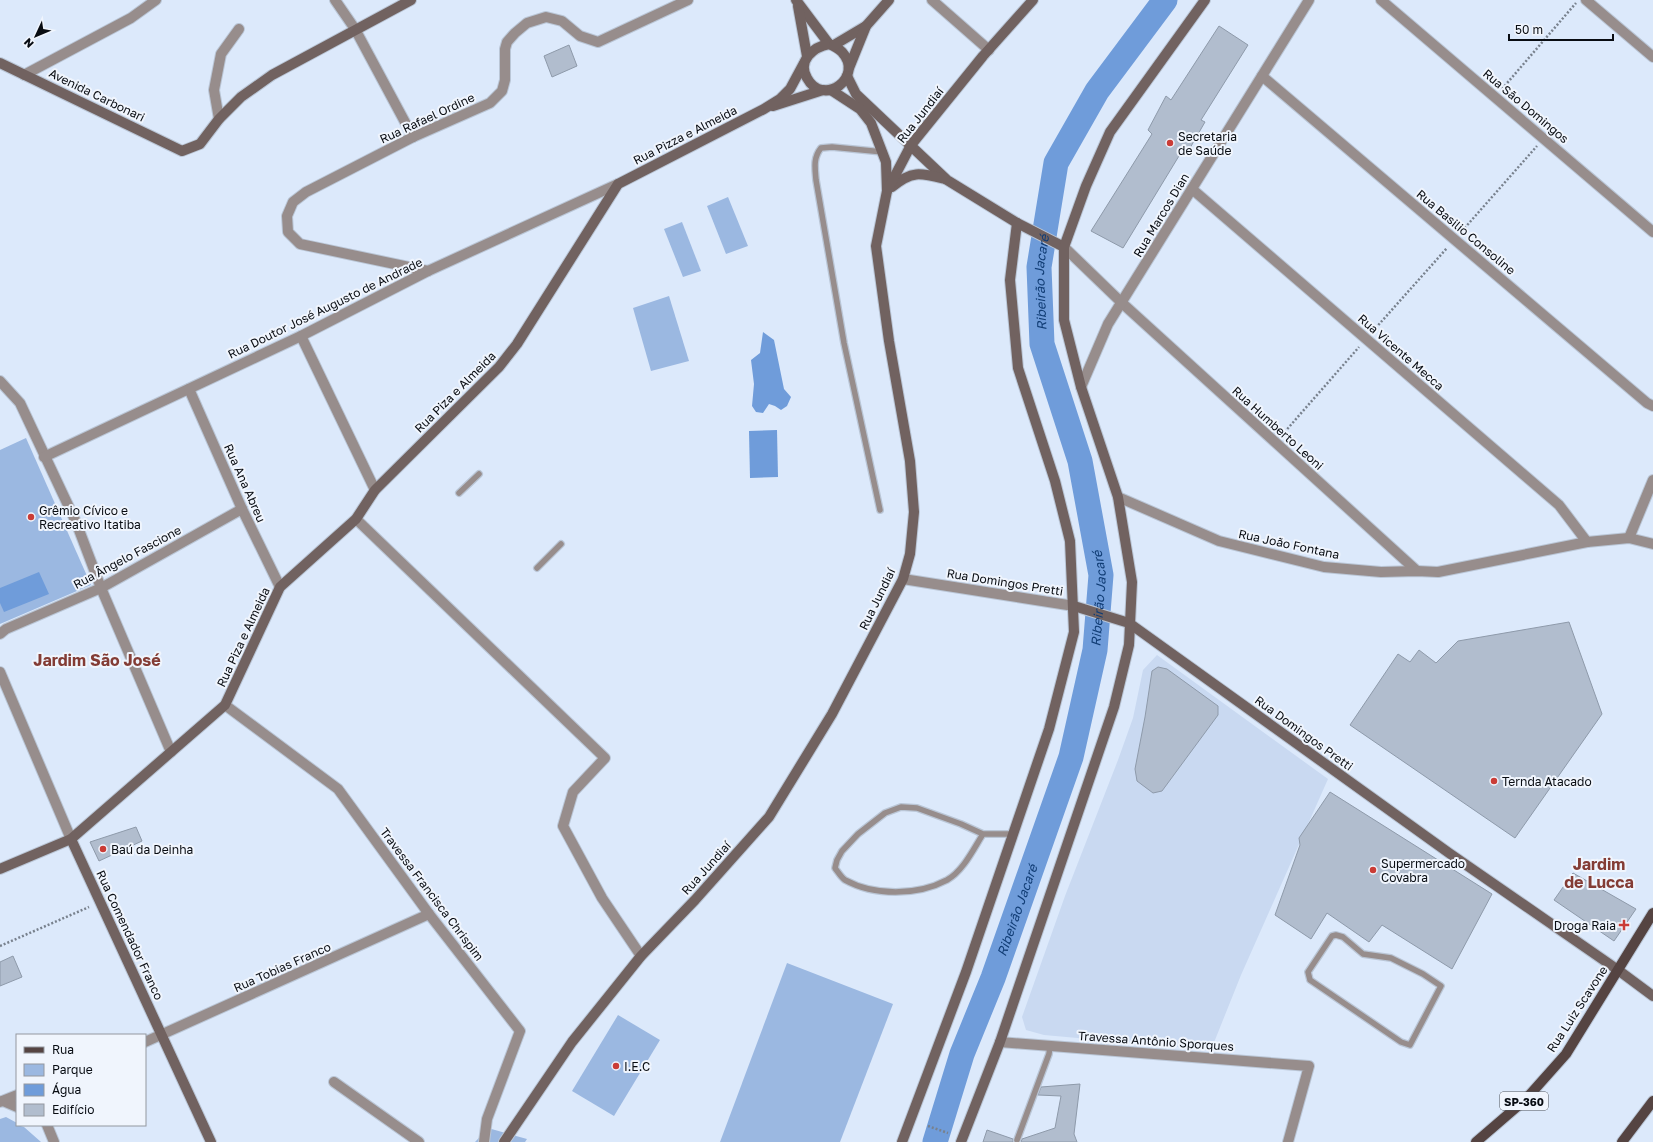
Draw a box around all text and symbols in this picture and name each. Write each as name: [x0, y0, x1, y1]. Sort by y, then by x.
north arrow: [16, 16, 56, 56]
scale bar: [1509, 16, 1613, 42]
text: 50 m: [1515, 22, 1543, 37]
text: N: [21, 36, 36, 51]
street label: Avenida Carbonari: [47, 65, 147, 125]
street label: Rua São Domingos: [1480, 66, 1572, 146]
street label: Rua Jundiaí: [894, 83, 947, 146]
street label: Rua Rafael Ordine: [377, 89, 477, 147]
street label: Rua Pizza e Almeida: [630, 102, 740, 168]
place label: Secretaria de Saúde: [1178, 129, 1237, 158]
marker: Secretaria de Saúde: [1165, 138, 1175, 148]
street label: Rua Marcos Dian: [1130, 170, 1192, 260]
street label: Rua Basilio Consoline: [1414, 186, 1518, 278]
water label: Ribeirão Jacaré: [1031, 232, 1052, 331]
street label: Rua Doutor José Augusto de Andrade: [225, 254, 425, 362]
street label: Rua Vicente Mecca: [1355, 311, 1447, 393]
street label: Rua Piza e Almeida: [411, 348, 499, 436]
street label: Rua Humberto Leoni: [1229, 383, 1327, 473]
street label: Rua Ana Abreu: [221, 441, 269, 525]
place label: Grêmio Cívico e Recreativo Itatiba: [39, 503, 141, 532]
marker: Grêmio Cívico e Recreativo Itatiba: [26, 512, 36, 522]
street label: Rua Ângelo Fascione: [71, 522, 184, 592]
street label: Rua João Fontana: [1237, 526, 1341, 562]
water label: Ribeirão Jacaré: [1087, 548, 1109, 647]
street label: Rua Jundiaí: [856, 565, 899, 632]
street label: Rua Domingos Pretti: [946, 565, 1064, 599]
street label: Rua Piza e Almeida: [213, 585, 273, 689]
district label: Jardim São José: [33, 650, 161, 670]
street label: Rua Domingos Pretti: [1252, 692, 1356, 774]
place label: Ternda Atacado: [1502, 774, 1592, 789]
marker: Ternda Atacado: [1489, 776, 1499, 786]
street label: Travessa Francisca Chrispim: [377, 825, 487, 963]
street label: Rua Jundiaí: [678, 838, 734, 898]
place label: Baú da Deinha: [111, 842, 193, 857]
marker: Baú da Deinha: [98, 844, 108, 854]
district label: Jardim de Lucca: [1564, 854, 1634, 892]
place label: Supermercado Covabra: [1381, 856, 1465, 885]
water label: Ribeirão Jacaré: [993, 861, 1041, 958]
marker: Supermercado Covabra: [1368, 865, 1378, 875]
street label: Rua Comendador Franco: [93, 868, 167, 1002]
place label: Droga Raia: [1554, 918, 1616, 933]
marker: Droga Raia: [1619, 920, 1629, 930]
street label: Rua Tobias Franco: [231, 939, 333, 995]
street label: Rua Luiz Scavone: [1543, 963, 1611, 1055]
street label: Travessa Antônio Sporques: [1078, 1028, 1234, 1054]
legend: [16, 1034, 146, 1126]
text: Rua: [52, 1042, 74, 1057]
place label: I.E.C: [624, 1059, 650, 1074]
marker: I.E.C: [611, 1061, 621, 1071]
text: Parque: [52, 1062, 93, 1077]
text: Água: [52, 1082, 81, 1097]
road number: SP-360: [1500, 1092, 1548, 1110]
text: Edifício: [52, 1102, 94, 1117]

